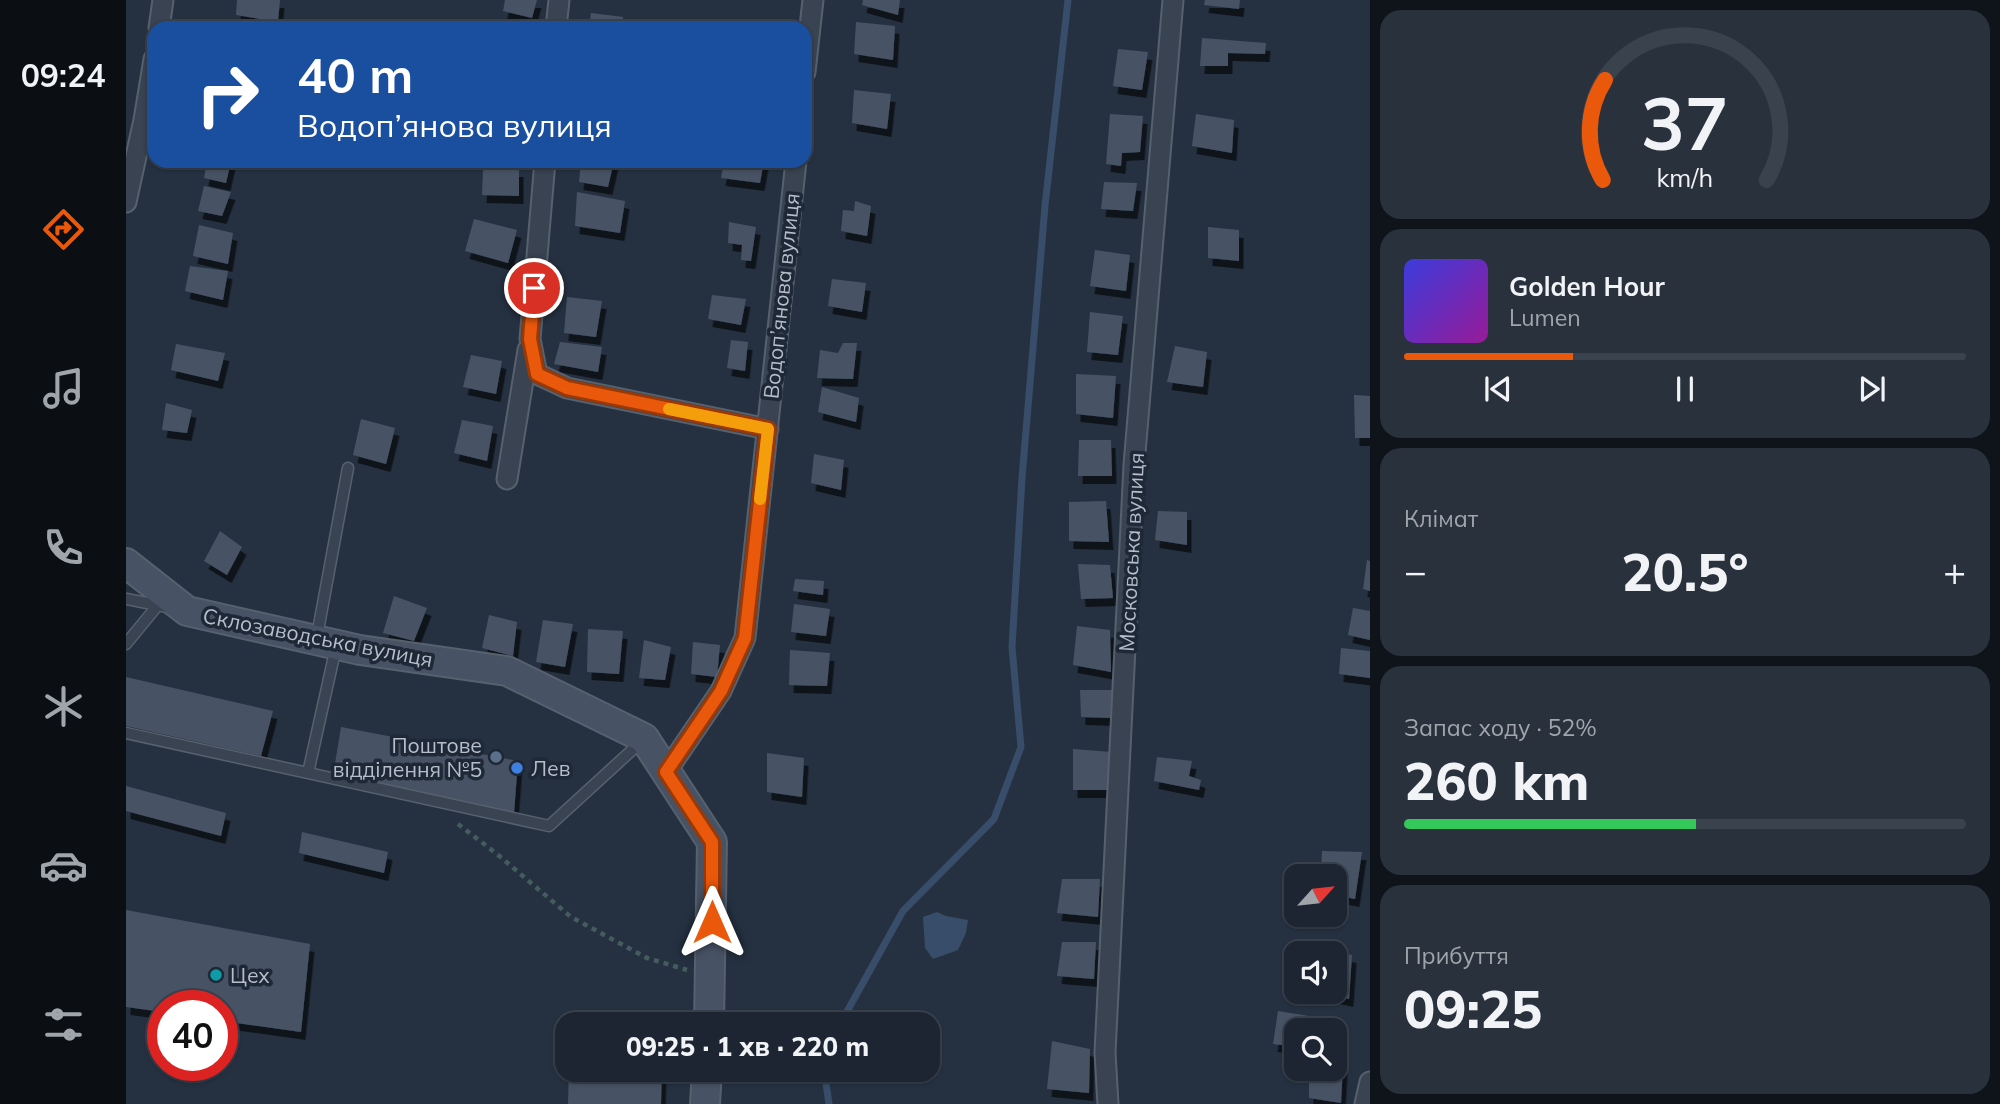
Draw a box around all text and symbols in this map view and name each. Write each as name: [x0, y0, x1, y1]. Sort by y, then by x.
text: 40 m: [297, 44, 413, 105]
icon: right: [182, 49, 273, 140]
text: 09:24: [21, 55, 105, 95]
text: 37: [1641, 78, 1729, 169]
text: Водоп’янова вулиця: [297, 105, 612, 145]
text: km/h: [1657, 162, 1713, 193]
street label: Водоп’янова вулиця: [757, 192, 805, 400]
icon: directions: [39, 205, 88, 254]
pin: [504, 258, 564, 318]
icon: arrive: [515, 269, 553, 307]
text: Golden Hour: [1509, 270, 1665, 303]
text: Lumen: [1509, 303, 1581, 332]
icon: music: [39, 364, 88, 413]
icon: previous: [1479, 370, 1517, 408]
icon: pause: [1666, 370, 1704, 408]
icon: next: [1853, 370, 1891, 408]
street label: Московська вулиця: [1113, 452, 1149, 652]
text: Клімат: [1404, 504, 1478, 533]
icon: phone: [39, 523, 88, 572]
text: 20.5°: [1621, 539, 1749, 604]
text: −: [1404, 547, 1427, 595]
text: +: [1943, 547, 1966, 595]
street label: Склозаводська вулиця: [201, 602, 435, 672]
icon: climate: [39, 682, 88, 731]
text: Запас ходу · 52%: [1404, 713, 1597, 742]
place label: Поштове відділення №5: [333, 732, 482, 782]
text: 260 km: [1404, 748, 1589, 813]
marker: Поштове відділення №5: [488, 749, 504, 765]
place label: Лев: [531, 755, 570, 781]
marker: Лев: [509, 760, 525, 776]
icon: car: [39, 841, 88, 890]
north arrow: [1284, 864, 1348, 928]
map controls: [1284, 864, 1347, 1081]
position arrow: [675, 885, 749, 959]
button: sound: [1284, 941, 1347, 1004]
text: Прибуття: [1404, 941, 1509, 970]
place label: Цех: [230, 962, 270, 988]
marker: Цех: [208, 967, 224, 983]
text: 09:25: [1404, 976, 1542, 1041]
speed limit sign: 40: [147, 990, 238, 1081]
icon: filters: [39, 1000, 88, 1049]
button: search: [1284, 1018, 1347, 1081]
text: 09:25 · 1 хв · 220 m: [626, 1030, 869, 1063]

